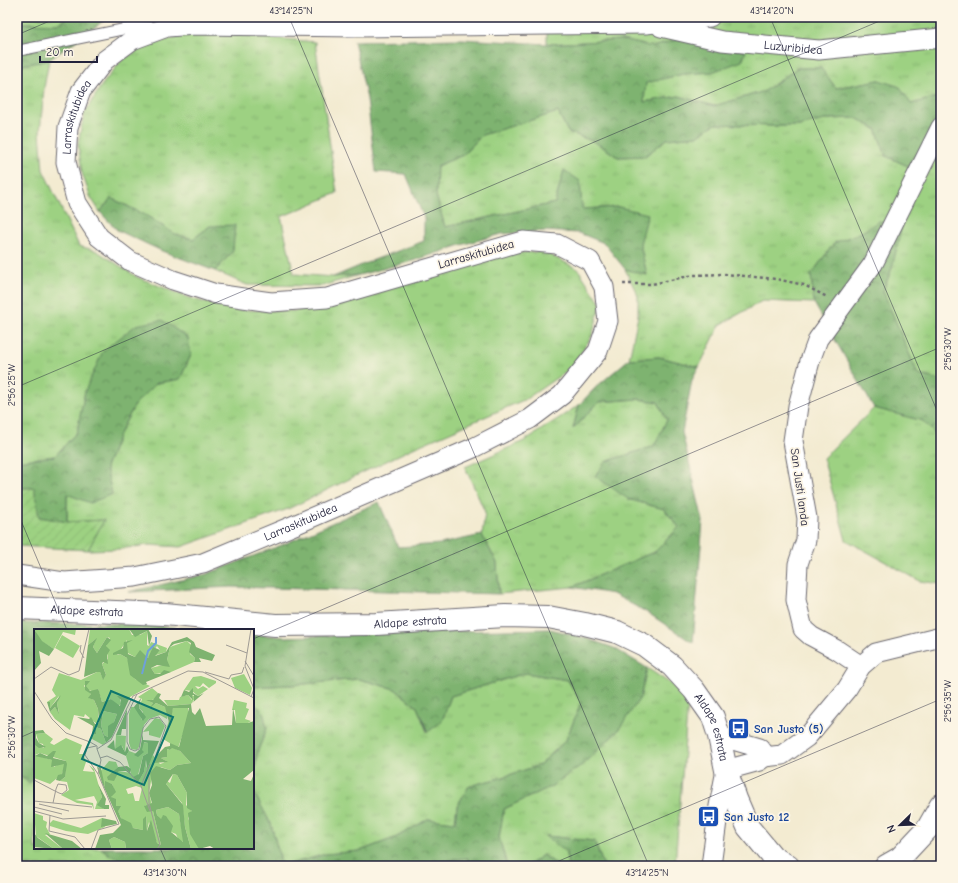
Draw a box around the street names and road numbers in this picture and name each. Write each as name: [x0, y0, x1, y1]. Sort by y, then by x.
street label: Luzuribidea: [763, 38, 823, 57]
street label: Larraskitubidea: [59, 77, 94, 155]
street label: Larraskitubidea: [436, 236, 516, 272]
street label: San Justi landa: [788, 447, 812, 527]
street label: Larraskitubidea: [262, 500, 339, 544]
street label: Aldape estrata: [50, 602, 124, 619]
street label: Aldape estrata: [373, 613, 447, 631]
street label: Aldape estrata: [691, 690, 731, 762]

